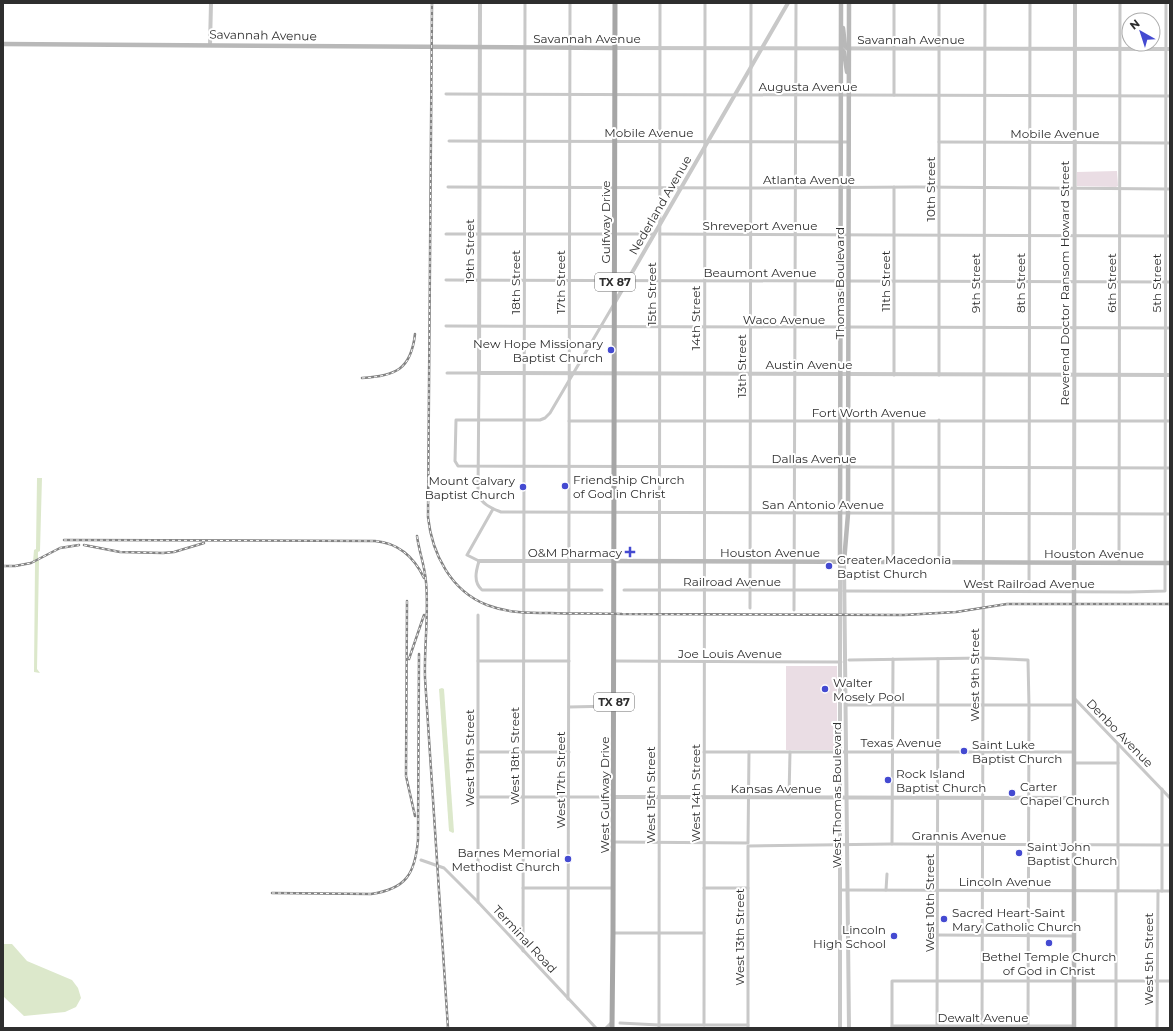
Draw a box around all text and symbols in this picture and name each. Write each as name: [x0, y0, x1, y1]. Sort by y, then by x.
north arrow: [1121, 12, 1161, 52]
text: N: [1127, 16, 1143, 32]
street label: Savannah Avenue: [209, 27, 317, 43]
street label: Savannah Avenue: [533, 31, 641, 46]
street label: Savannah Avenue: [857, 32, 965, 47]
street label: Augusta Avenue: [759, 79, 857, 94]
street label: Mobile Avenue: [604, 125, 694, 140]
street label: Mobile Avenue: [1010, 126, 1100, 141]
street label: Nederland Avenue: [625, 153, 695, 257]
street label: 10th Street: [923, 156, 938, 221]
street label: Reverend Doctor Ransom Howard Street: [1057, 160, 1072, 405]
street label: Atlanta Avenue: [763, 172, 855, 187]
street label: Gulfway Drive: [598, 181, 613, 264]
street label: Shreveport Avenue: [703, 218, 817, 233]
street label: 19th Street: [462, 219, 477, 283]
street label: Thomas Boulevard: [832, 227, 847, 339]
street label: 18th Street: [508, 250, 523, 314]
street label: 17th Street: [553, 250, 568, 314]
street label: 11th Street: [878, 250, 893, 312]
street label: 9th Street: [968, 253, 983, 313]
street label: 8th Street: [1013, 253, 1028, 313]
street label: 6th Street: [1104, 253, 1119, 313]
street label: 5th Street: [1149, 253, 1164, 313]
street label: 15th Street: [644, 262, 659, 326]
street label: Beaumont Avenue: [704, 265, 816, 280]
road number: TX 87: [595, 273, 635, 291]
street label: 14th Street: [688, 286, 703, 350]
street label: Waco Avenue: [743, 312, 825, 327]
street label: 13th Street: [734, 334, 749, 398]
place label: New Hope Missionary Baptist Church: [473, 336, 603, 365]
marker: New Hope Missionary Baptist Church: [606, 345, 616, 355]
street label: Austin Avenue: [765, 357, 853, 372]
street label: Fort Worth Avenue: [812, 405, 926, 420]
street label: Dallas Avenue: [772, 451, 856, 466]
place label: Friendship Church of God in Christ: [573, 472, 685, 501]
place label: Mount Calvary Baptist Church: [425, 473, 515, 502]
marker: Friendship Church of God in Christ: [560, 481, 570, 491]
marker: Mount Calvary Baptist Church: [518, 482, 528, 492]
street label: San Antonio Avenue: [762, 497, 884, 512]
place label: O&M Pharmacy: [528, 545, 622, 560]
street label: Houston Avenue: [720, 545, 820, 560]
street label: Houston Avenue: [1044, 546, 1144, 561]
marker: O&M Pharmacy: [625, 547, 635, 557]
place label: Greater Macedonia Baptist Church: [837, 552, 951, 581]
marker: Greater Macedonia Baptist Church: [824, 561, 834, 571]
street label: Railroad Avenue: [683, 574, 781, 589]
street label: West Railroad Avenue: [963, 576, 1095, 591]
street label: West 9th Street: [967, 628, 982, 722]
street label: Joe Louis Avenue: [677, 646, 782, 661]
place label: Walter Mosely Pool: [833, 675, 905, 704]
marker: Walter Mosely Pool: [820, 684, 830, 694]
road number: TX 87: [594, 693, 634, 711]
street label: Denbo Avenue: [1084, 696, 1156, 770]
street label: West 18th Street: [507, 707, 522, 805]
street label: West 19th Street: [462, 709, 477, 807]
street label: West Thomas Boulevard: [829, 722, 844, 868]
street label: West 17th Street: [553, 731, 568, 829]
street label: Texas Avenue: [861, 735, 941, 750]
street label: West Gulfway Drive: [597, 737, 612, 853]
place label: Saint Luke Baptist Church: [972, 737, 1062, 766]
street label: West 14th Street: [688, 744, 703, 842]
street label: West 15th Street: [643, 746, 658, 844]
marker: Saint Luke Baptist Church: [959, 746, 969, 756]
place label: Rock Island Baptist Church: [896, 766, 986, 795]
marker: Rock Island Baptist Church: [883, 775, 893, 785]
place label: Carter Chapel Church: [1020, 779, 1110, 808]
street label: Kansas Avenue: [731, 781, 821, 796]
marker: Carter Chapel Church: [1007, 788, 1017, 798]
street label: Grannis Avenue: [912, 828, 1006, 843]
place label: Saint John Baptist Church: [1027, 839, 1117, 868]
place label: Barnes Memorial Methodist Church: [451, 845, 560, 874]
marker: Saint John Baptist Church: [1014, 848, 1024, 858]
marker: Barnes Memorial Methodist Church: [563, 854, 573, 864]
street label: West 10th Street: [922, 854, 937, 952]
street label: Lincoln Avenue: [959, 874, 1051, 889]
street label: West 13th Street: [732, 888, 747, 986]
street label: Terminal Road: [490, 902, 560, 976]
place label: Sacred Heart-Saint Mary Catholic Church: [952, 905, 1081, 934]
street label: West 5th Street: [1141, 912, 1156, 1006]
marker: Sacred Heart-Saint Mary Catholic Church: [939, 914, 949, 924]
place label: Lincoln High School: [813, 922, 886, 951]
marker: Lincoln High School: [889, 931, 899, 941]
marker: Bethel Temple Church of God in Christ: [1044, 938, 1054, 948]
place label: Bethel Temple Church of God in Christ: [982, 949, 1116, 978]
street label: Dewalt Avenue: [938, 1010, 1028, 1025]

